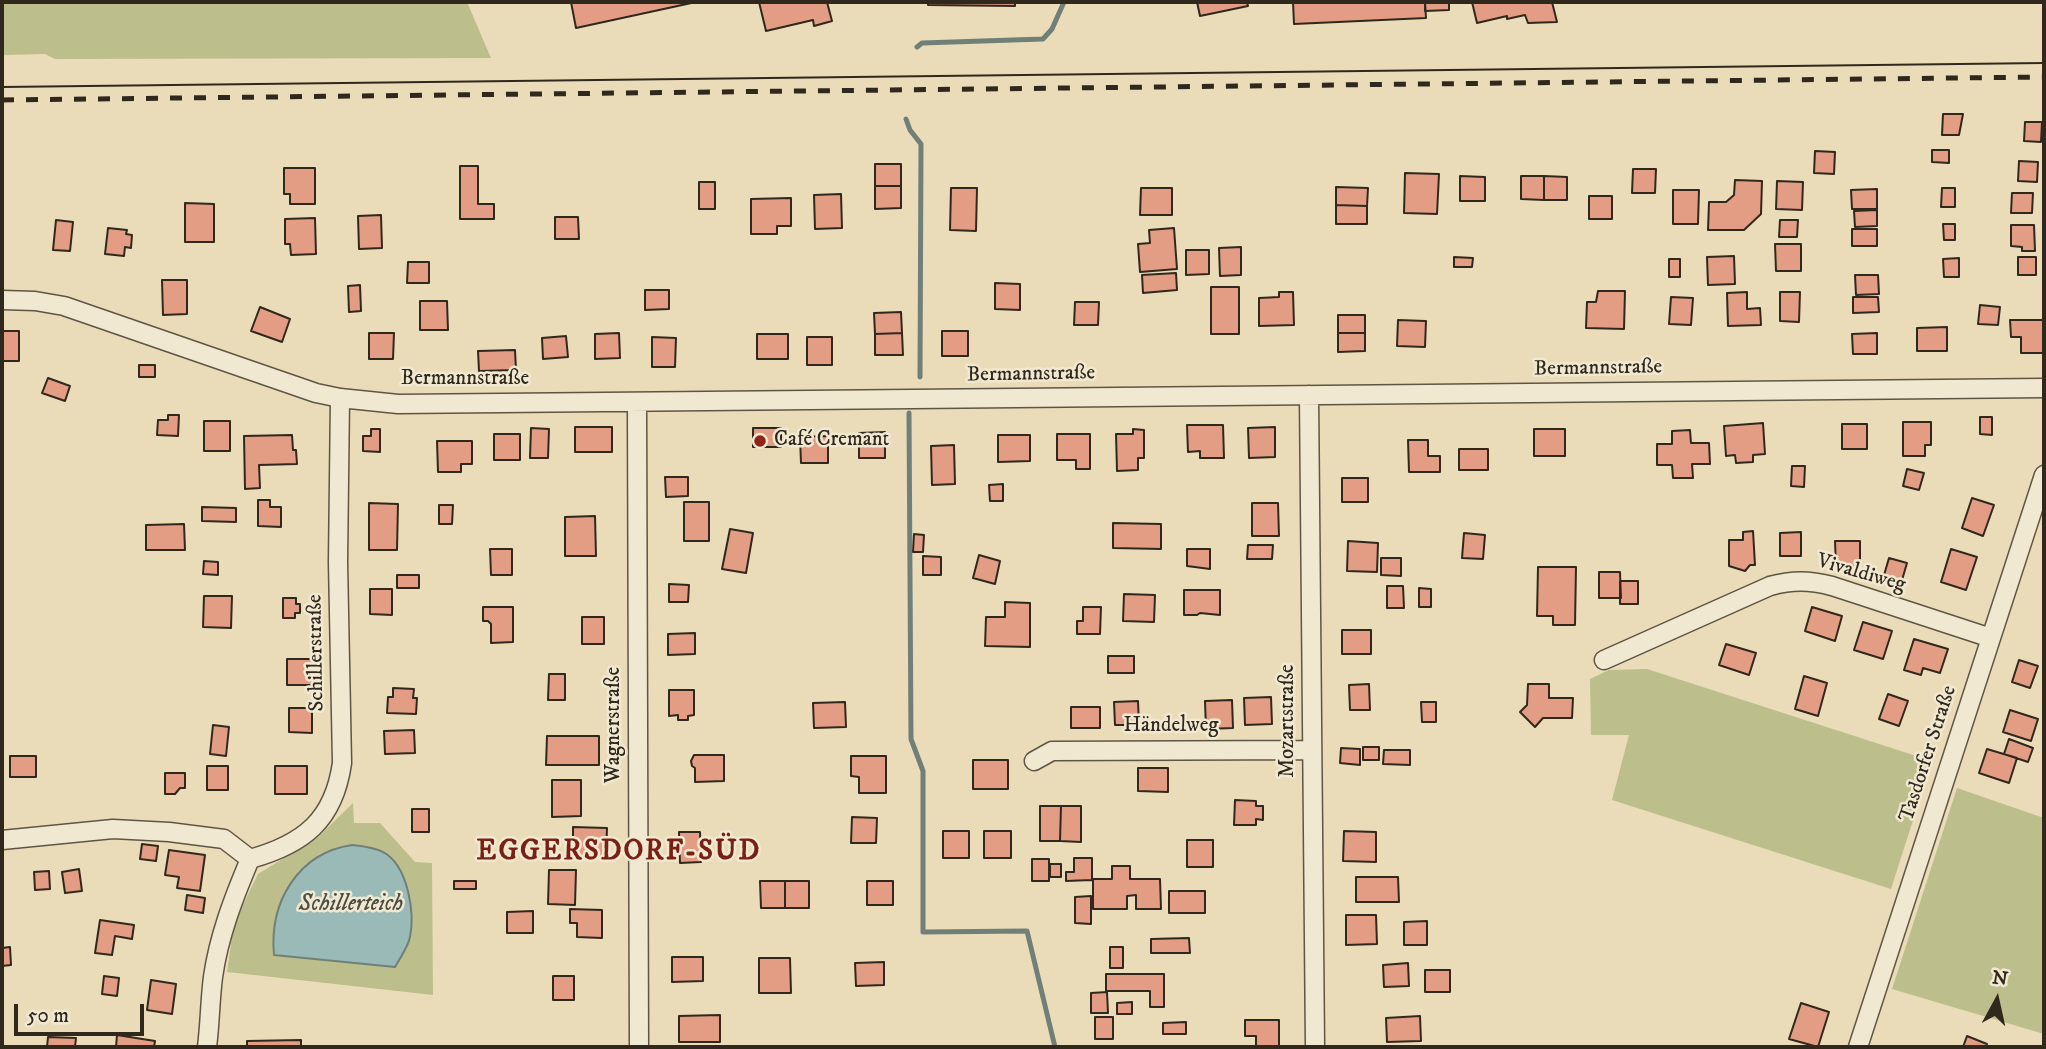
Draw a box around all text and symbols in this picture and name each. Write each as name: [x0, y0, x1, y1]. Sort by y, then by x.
street label: Bermannstraße: [1534, 355, 1662, 383]
street label: Bermannstraße: [967, 361, 1095, 389]
street label: Bermannstraße: [401, 367, 529, 393]
place label: Café Cremant: [774, 428, 889, 454]
marker: Café Cremant: [752, 433, 768, 449]
street label: Vivaldiweg: [1814, 549, 1908, 599]
street label: Schillerstraße: [303, 594, 331, 712]
street label: Mozartstraße: [1276, 664, 1302, 778]
street label: Wagnerstraße: [602, 667, 628, 783]
street label: Tasdorfer Straße: [1895, 683, 1963, 825]
street label: Händelweg: [1123, 714, 1219, 740]
district label: EGGERSDORF-SÜD: [478, 836, 760, 870]
water label: Schillerteich: [299, 891, 403, 919]
north arrow: [1962, 965, 2032, 1035]
text: N: [1991, 966, 2009, 991]
scale bar: [18, 990, 147, 1034]
text: 50 m: [27, 1003, 69, 1029]

